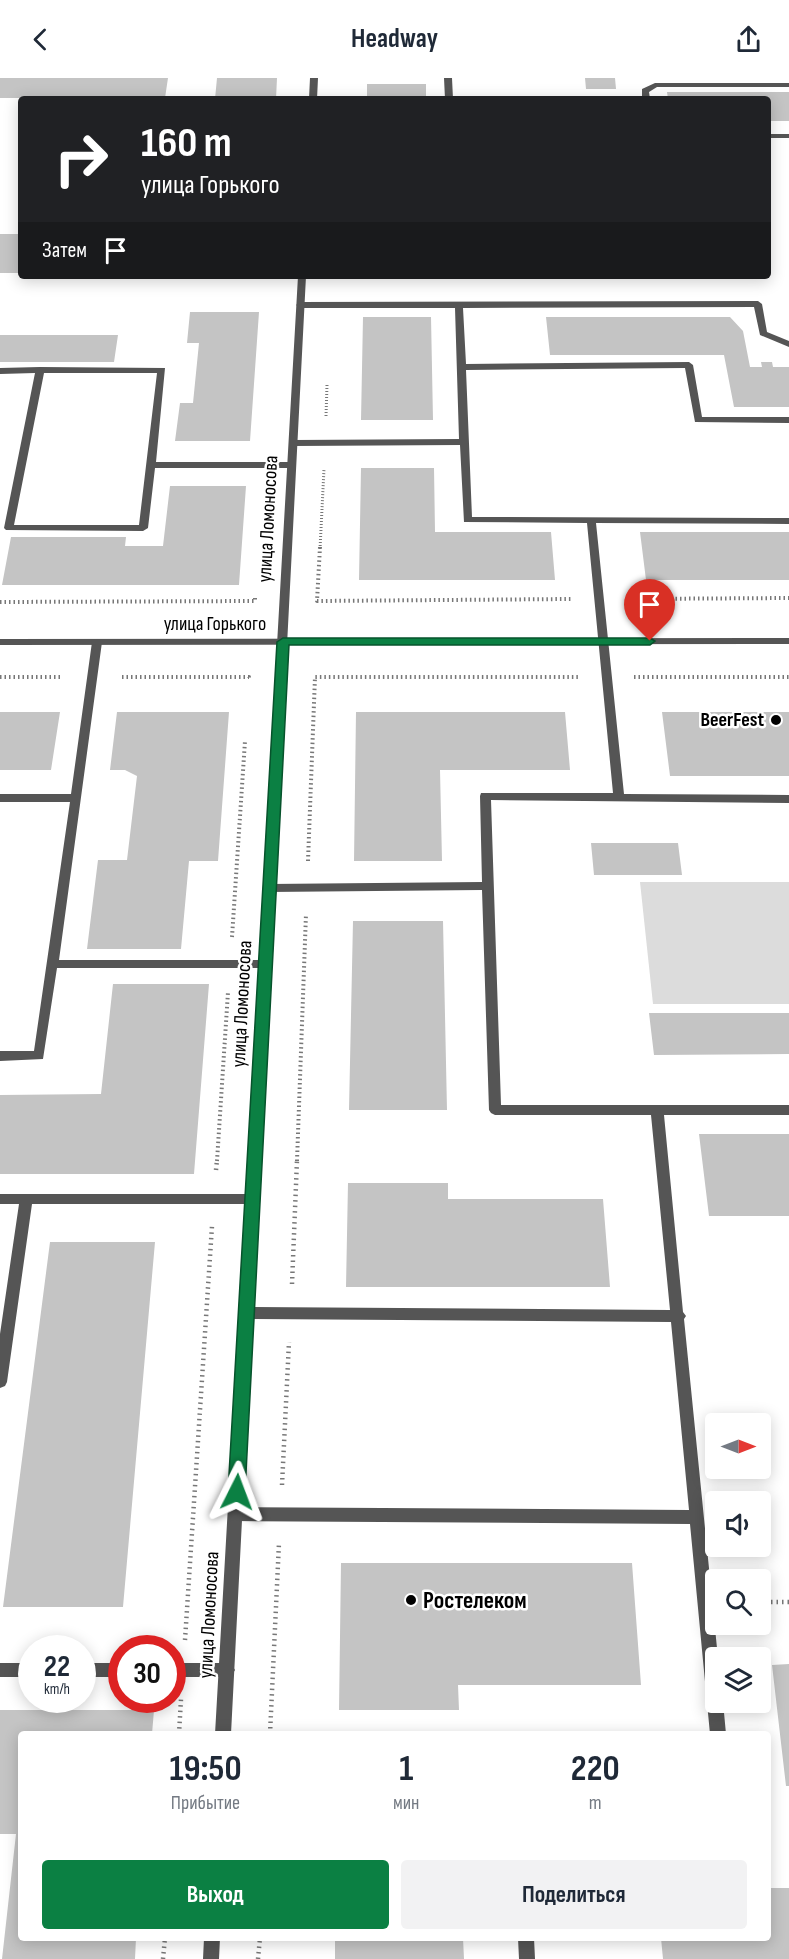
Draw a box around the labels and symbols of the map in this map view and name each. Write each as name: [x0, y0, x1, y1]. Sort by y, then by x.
street label: улица Ломоносова: [253, 455, 283, 583]
pin: [624, 579, 675, 641]
street label: улица Горького: [164, 612, 266, 636]
place label: BeerFest: [700, 708, 764, 732]
marker: BeerFest: [769, 713, 783, 727]
street label: улица Ломоносова: [227, 940, 257, 1068]
north arrow: [705, 1413, 771, 1479]
position arrow: [205, 1460, 269, 1524]
street label: улица Ломоносова: [194, 1551, 224, 1679]
place label: Ростелеком: [423, 1586, 527, 1615]
marker: Ростелеком: [404, 1593, 418, 1607]
speed limit sign: 30: [108, 1635, 186, 1713]

